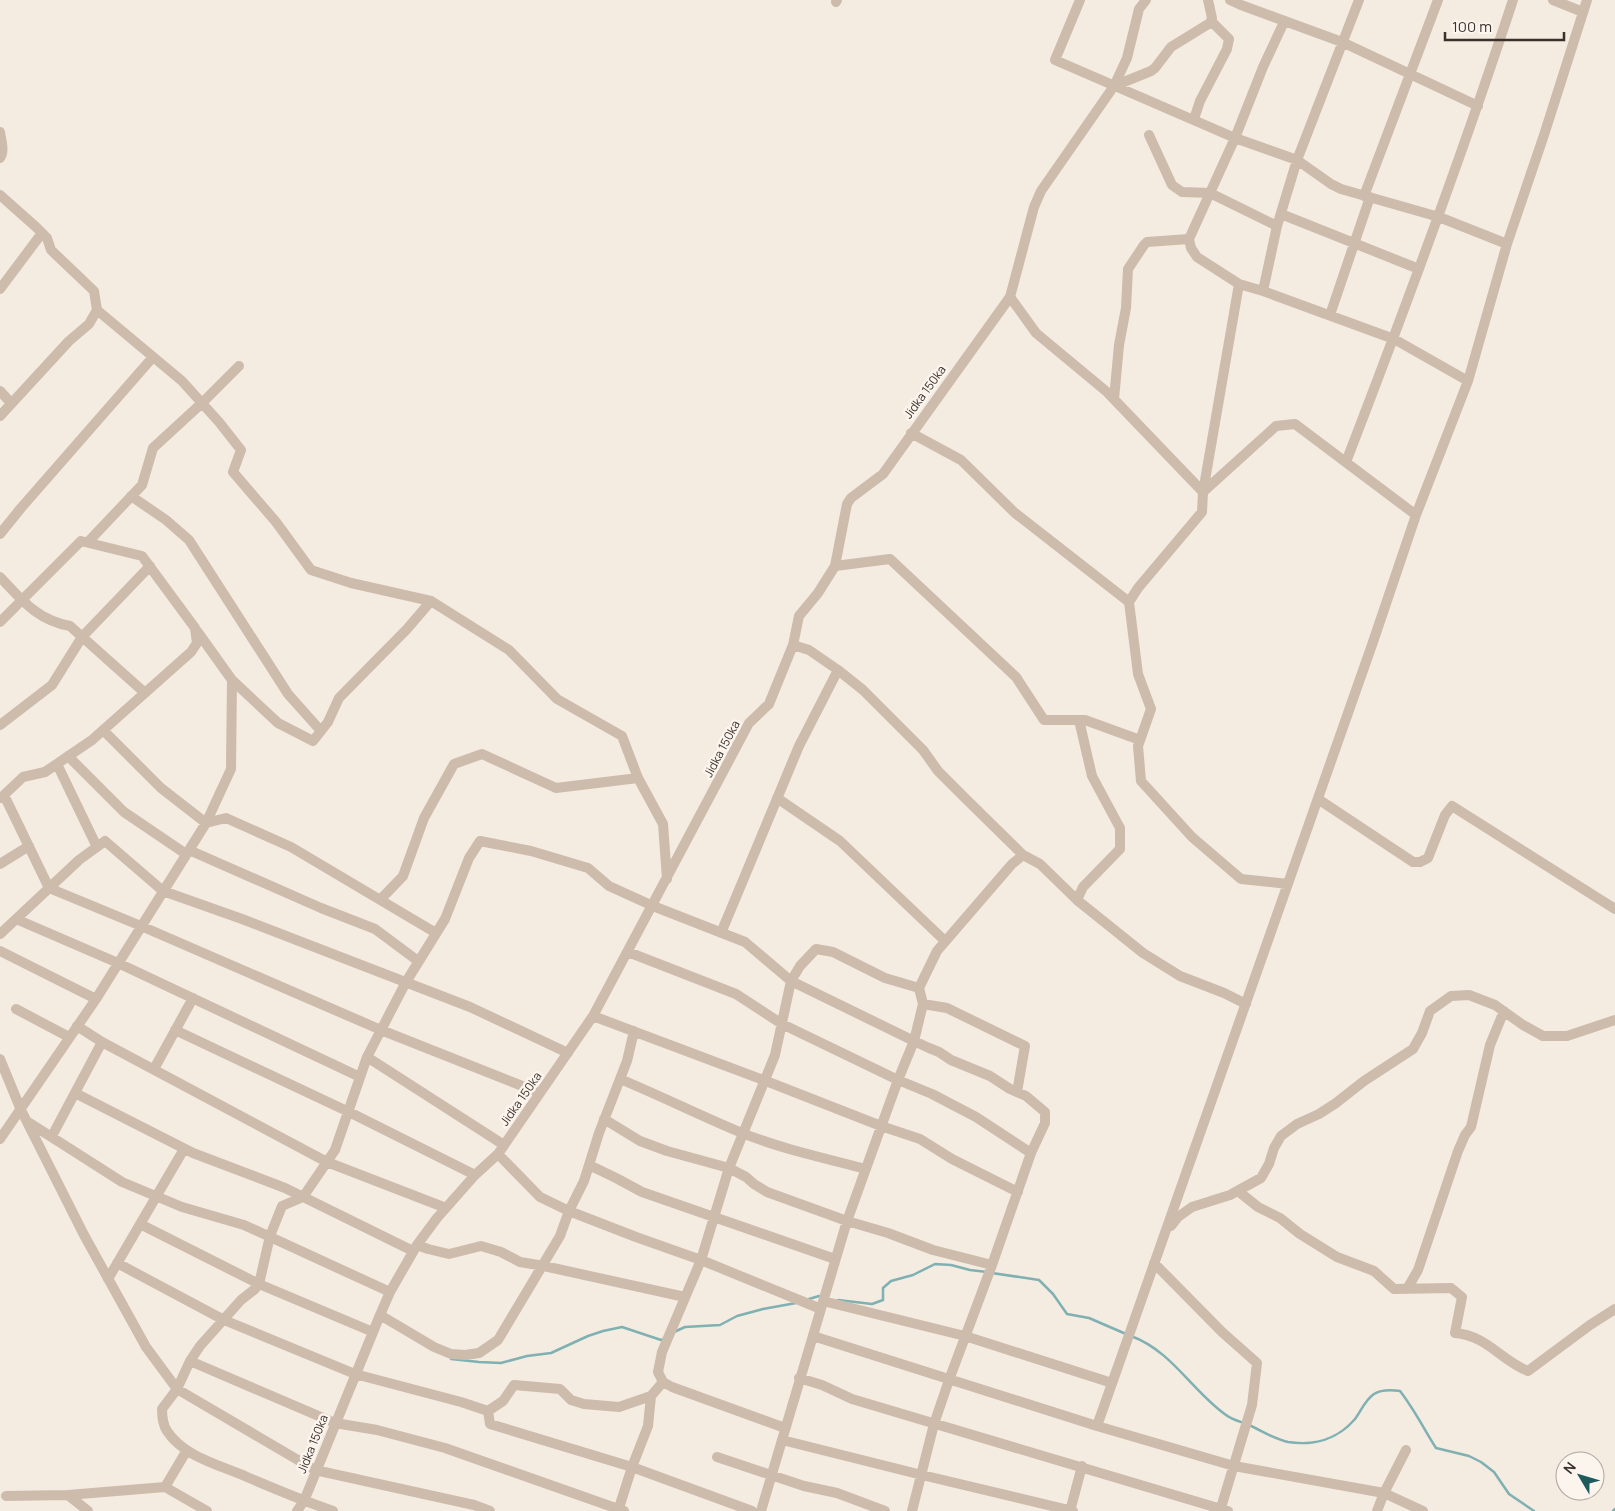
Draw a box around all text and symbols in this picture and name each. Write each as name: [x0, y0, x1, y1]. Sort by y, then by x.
scale bar: [1445, 10, 1564, 42]
text: 100 m: [1452, 16, 1492, 37]
street label: Jidka 150ka: [899, 362, 950, 422]
street label: Jidka 150ka: [699, 717, 744, 780]
street label: Jidka 150ka: [496, 1068, 545, 1129]
street label: Jidka 150ka: [293, 1412, 332, 1476]
north arrow: [1555, 1451, 1605, 1501]
text: N: [1559, 1458, 1580, 1478]

